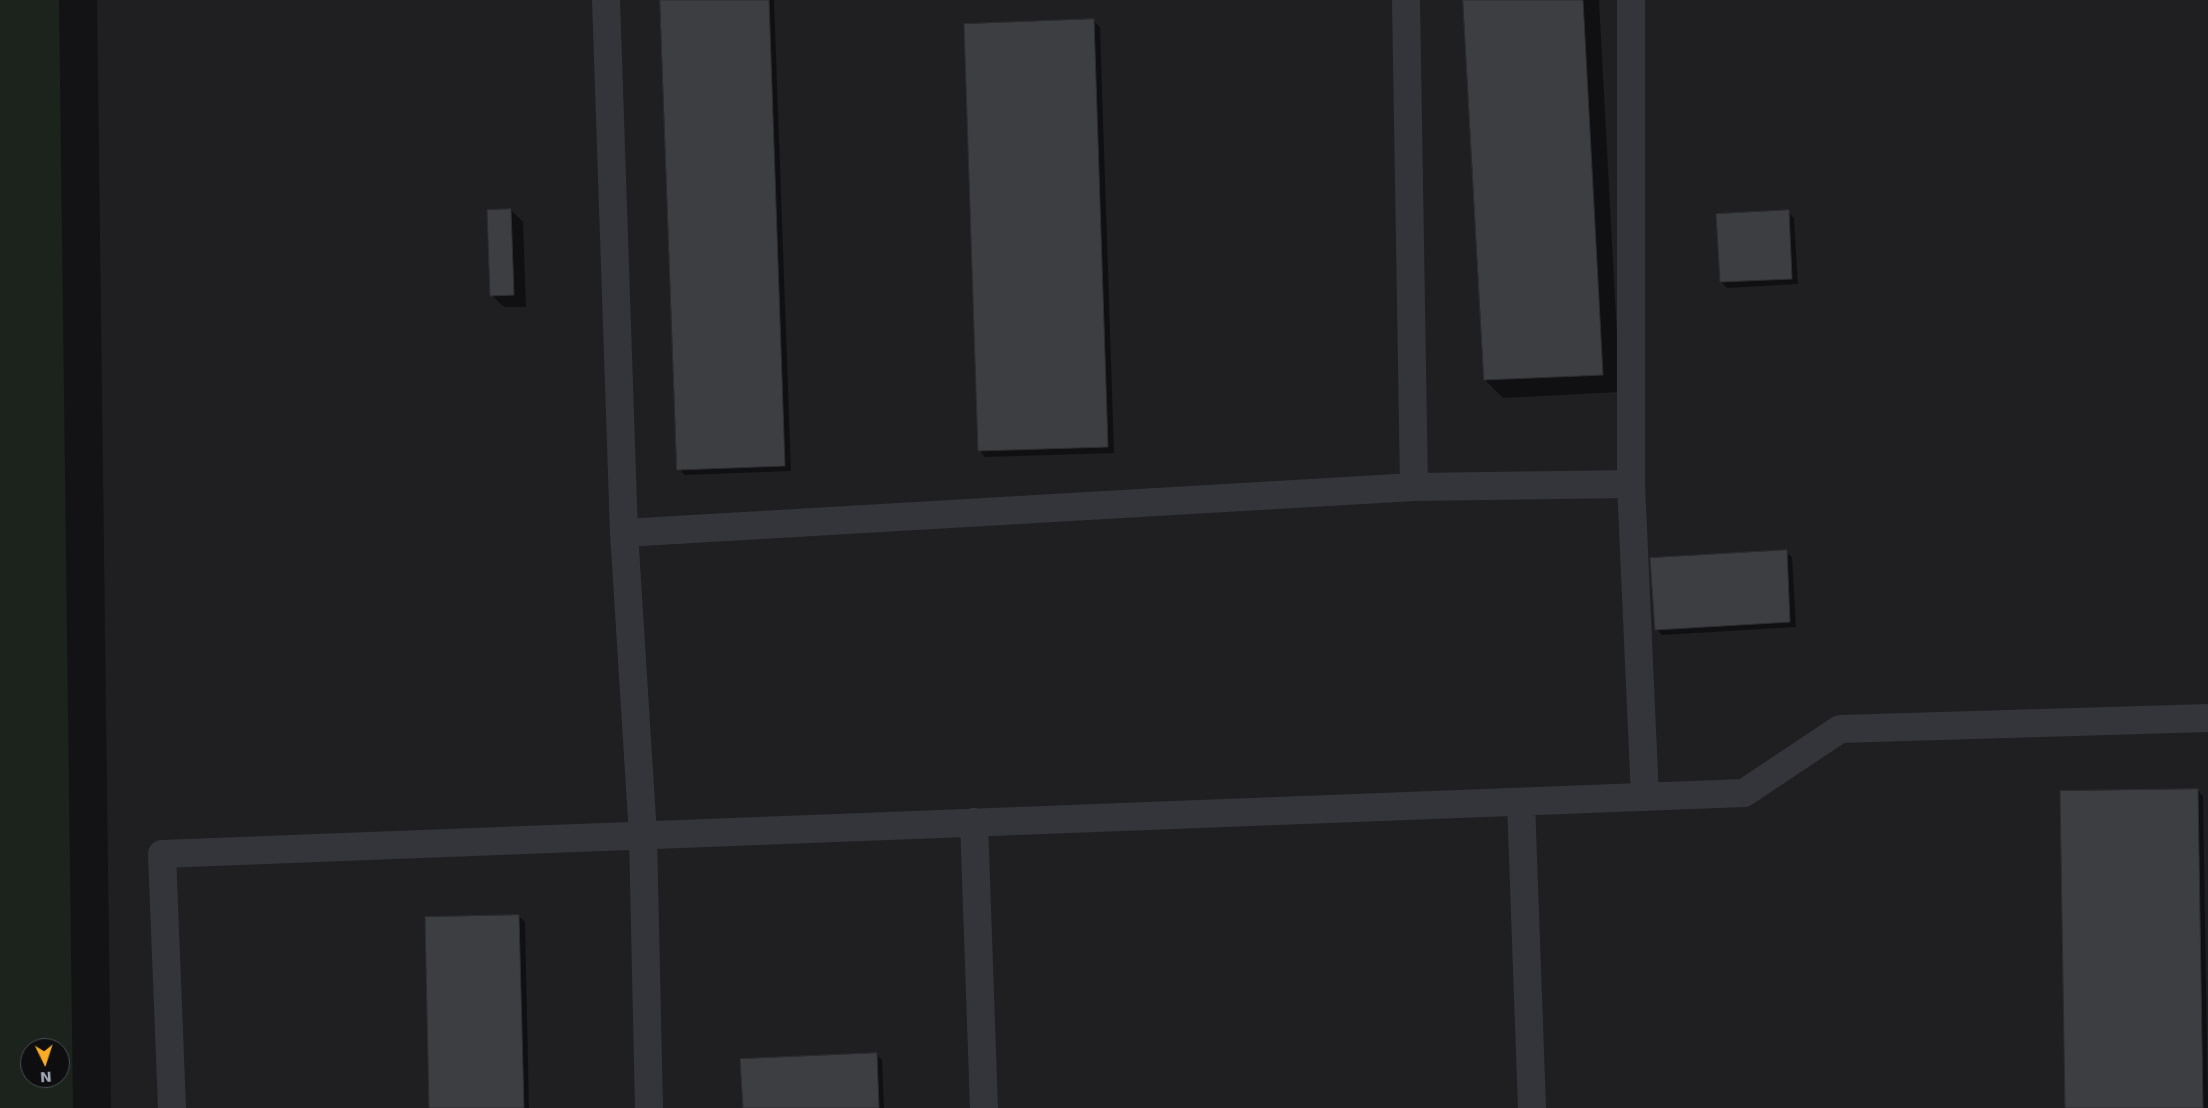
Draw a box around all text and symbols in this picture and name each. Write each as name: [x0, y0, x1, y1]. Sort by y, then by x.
north arrow: [20, 1038, 70, 1088]
text: N: [40, 1069, 52, 1085]

